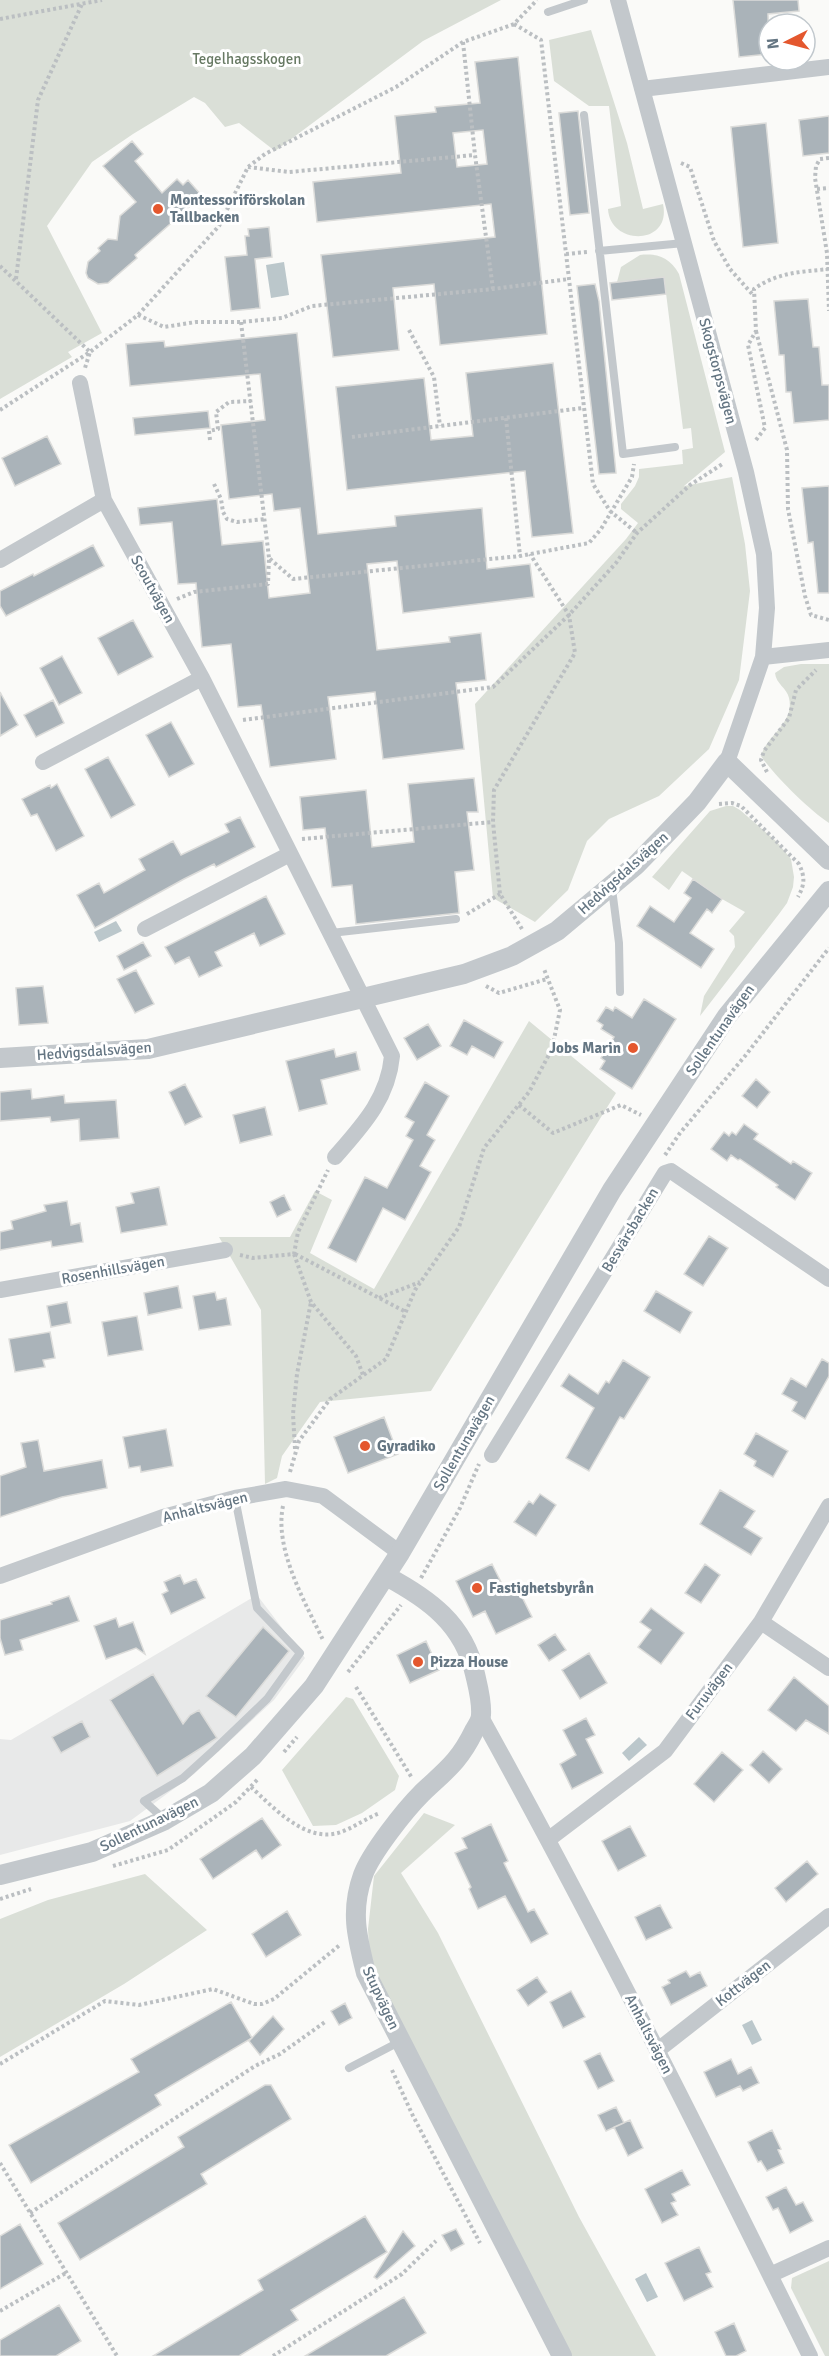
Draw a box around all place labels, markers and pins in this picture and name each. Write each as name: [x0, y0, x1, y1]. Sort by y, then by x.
place label: Montessoriförskolan Tallbacken: [170, 191, 305, 226]
marker: Montessoriförskolan Tallbacken: [151, 202, 165, 216]
place label: Jobs Marin: [549, 1039, 621, 1057]
marker: Jobs Marin: [626, 1041, 640, 1055]
place label: Gyradiko: [377, 1437, 436, 1455]
marker: Gyradiko: [358, 1439, 372, 1453]
place label: Fastighetsbyrån: [489, 1579, 594, 1597]
marker: Fastighetsbyrån: [470, 1581, 484, 1595]
place label: Pizza House: [430, 1653, 508, 1671]
marker: Pizza House: [411, 1655, 425, 1669]

